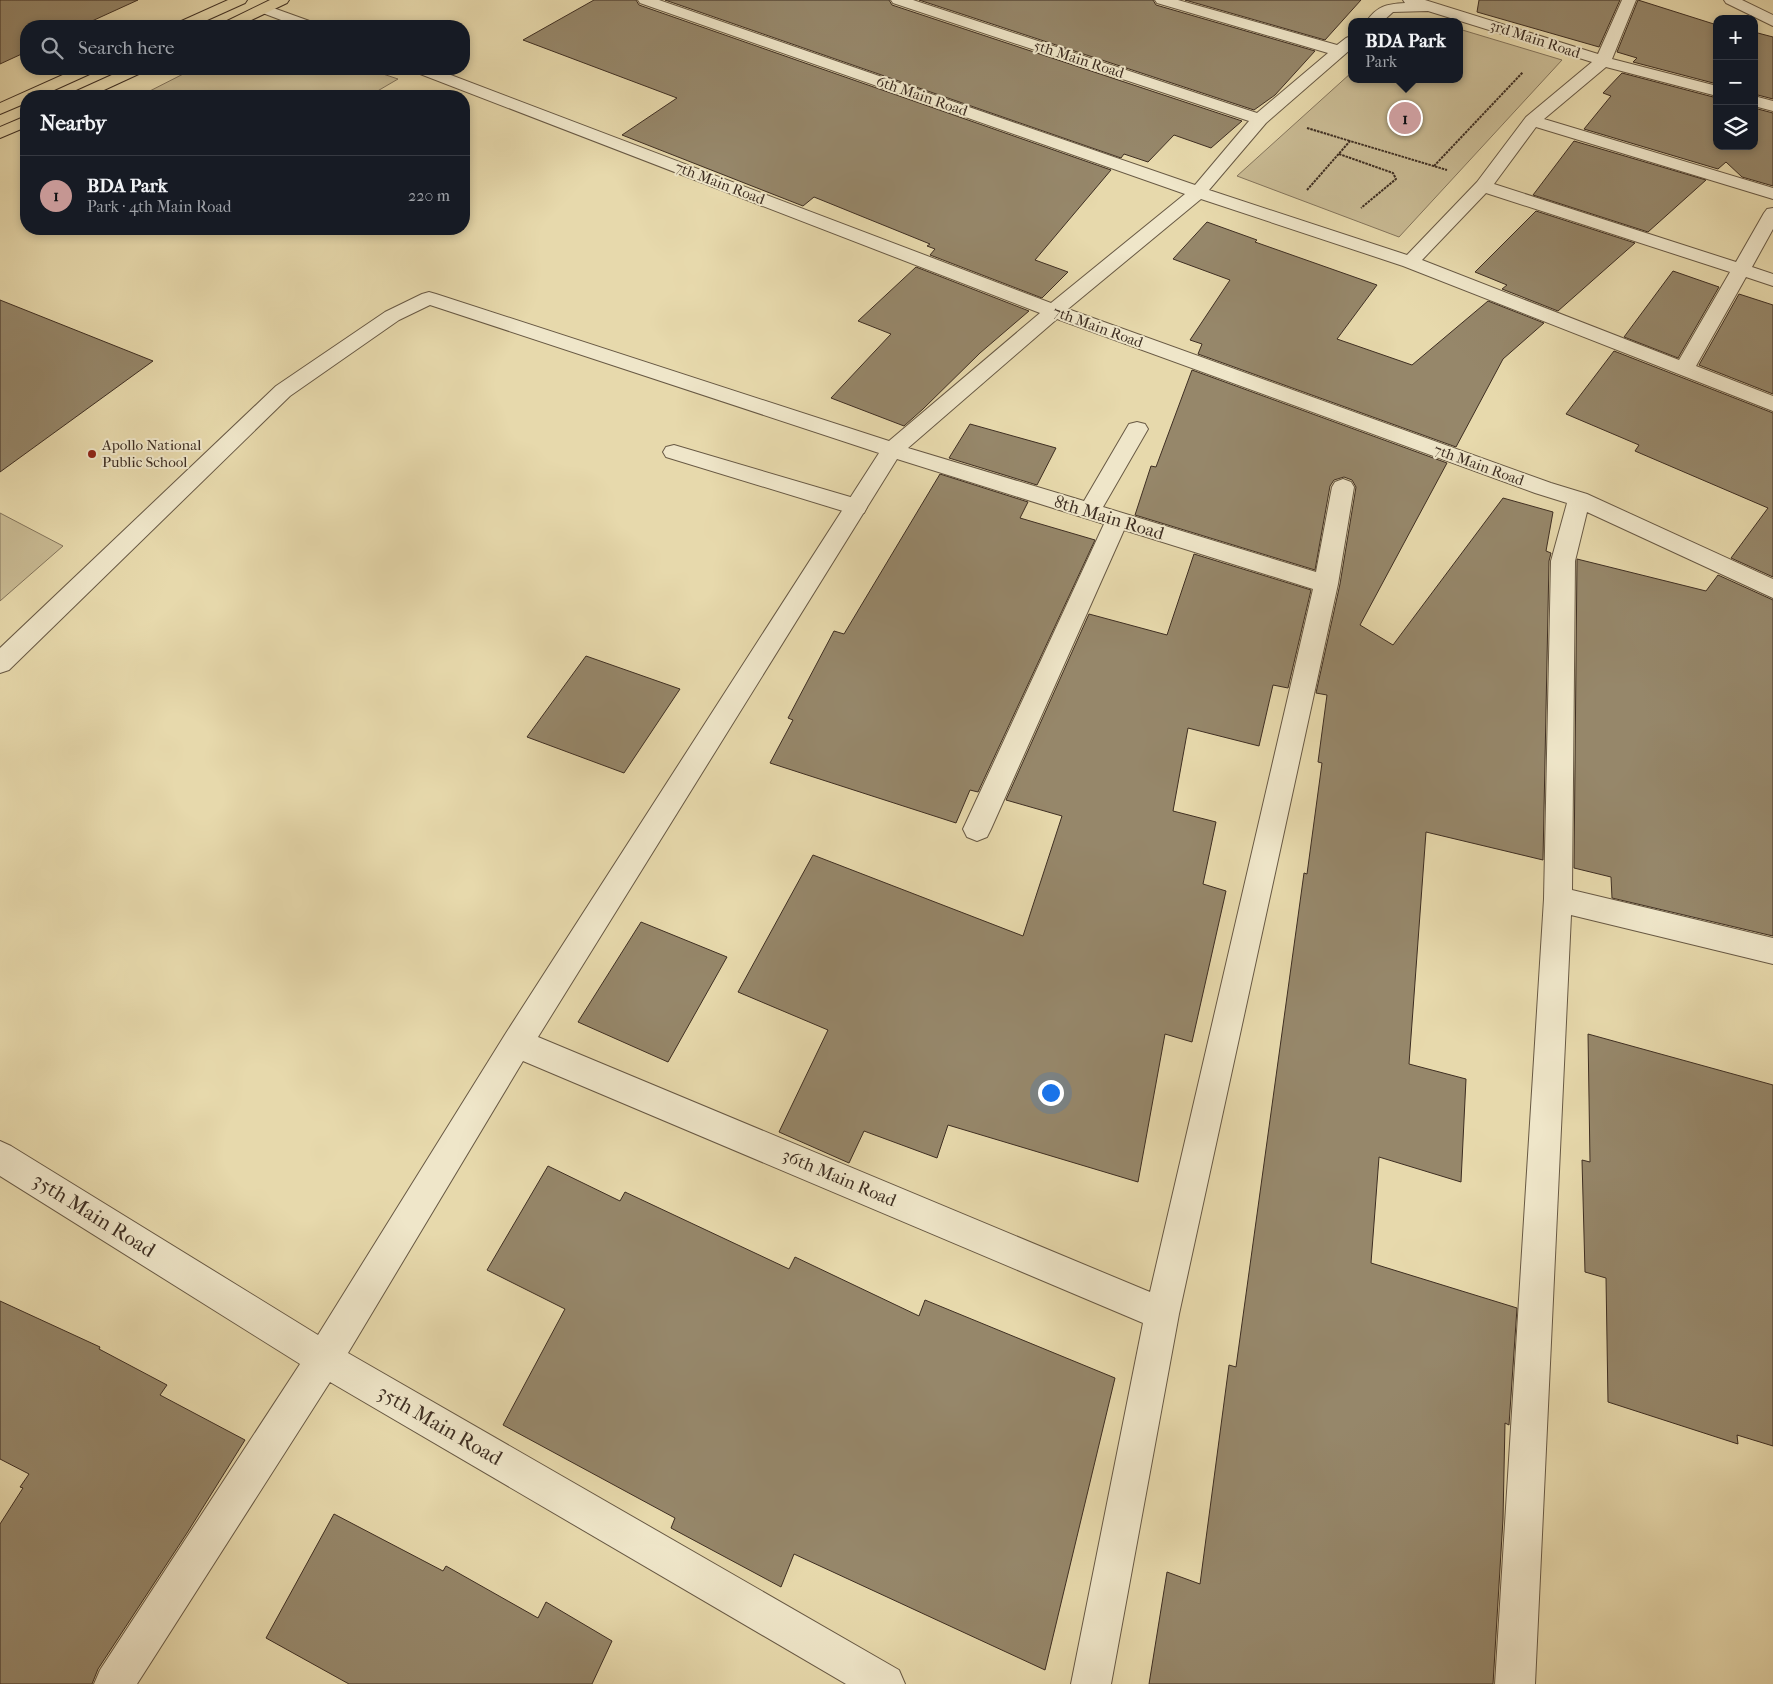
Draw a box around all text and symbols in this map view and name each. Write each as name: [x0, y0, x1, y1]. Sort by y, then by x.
map controls: [1713, 15, 1758, 150]
button: +: [1713, 15, 1758, 60]
street label: 3rd Main Road: [1487, 16, 1583, 62]
popup: [1348, 18, 1463, 83]
search box: [20, 20, 470, 75]
text: BDA Park: [1365, 30, 1446, 52]
icon: search: [38, 34, 66, 62]
street label: 5th Main Road: [1032, 36, 1127, 82]
text: Search here: [78, 37, 174, 59]
text: Park: [1365, 52, 1397, 71]
button: −: [1713, 60, 1758, 105]
street label: 6th Main Road: [874, 72, 971, 120]
pin: 1: [1389, 99, 1421, 137]
button: layers: [1713, 105, 1758, 150]
text: Nearby: [40, 111, 106, 135]
street label: 7th Main Road: [673, 158, 768, 209]
text: BDA Park: [87, 175, 167, 197]
text: 1: [53, 186, 59, 205]
text: 220 m: [408, 186, 450, 205]
text: Park · 4th Main Road: [87, 197, 232, 216]
street label: 7th Main Road: [1050, 302, 1146, 352]
place label: Apollo National Public School: [101, 436, 201, 471]
street label: 7th Main Road: [1431, 440, 1527, 490]
marker: Apollo National Public School: [86, 448, 98, 460]
street label: 8th Main Road: [1051, 491, 1167, 545]
your location: [1038, 1080, 1064, 1106]
street label: 36th Main Road: [779, 1144, 899, 1212]
street label: 35th Main Road: [28, 1168, 160, 1263]
street label: 35th Main Road: [373, 1380, 507, 1471]

